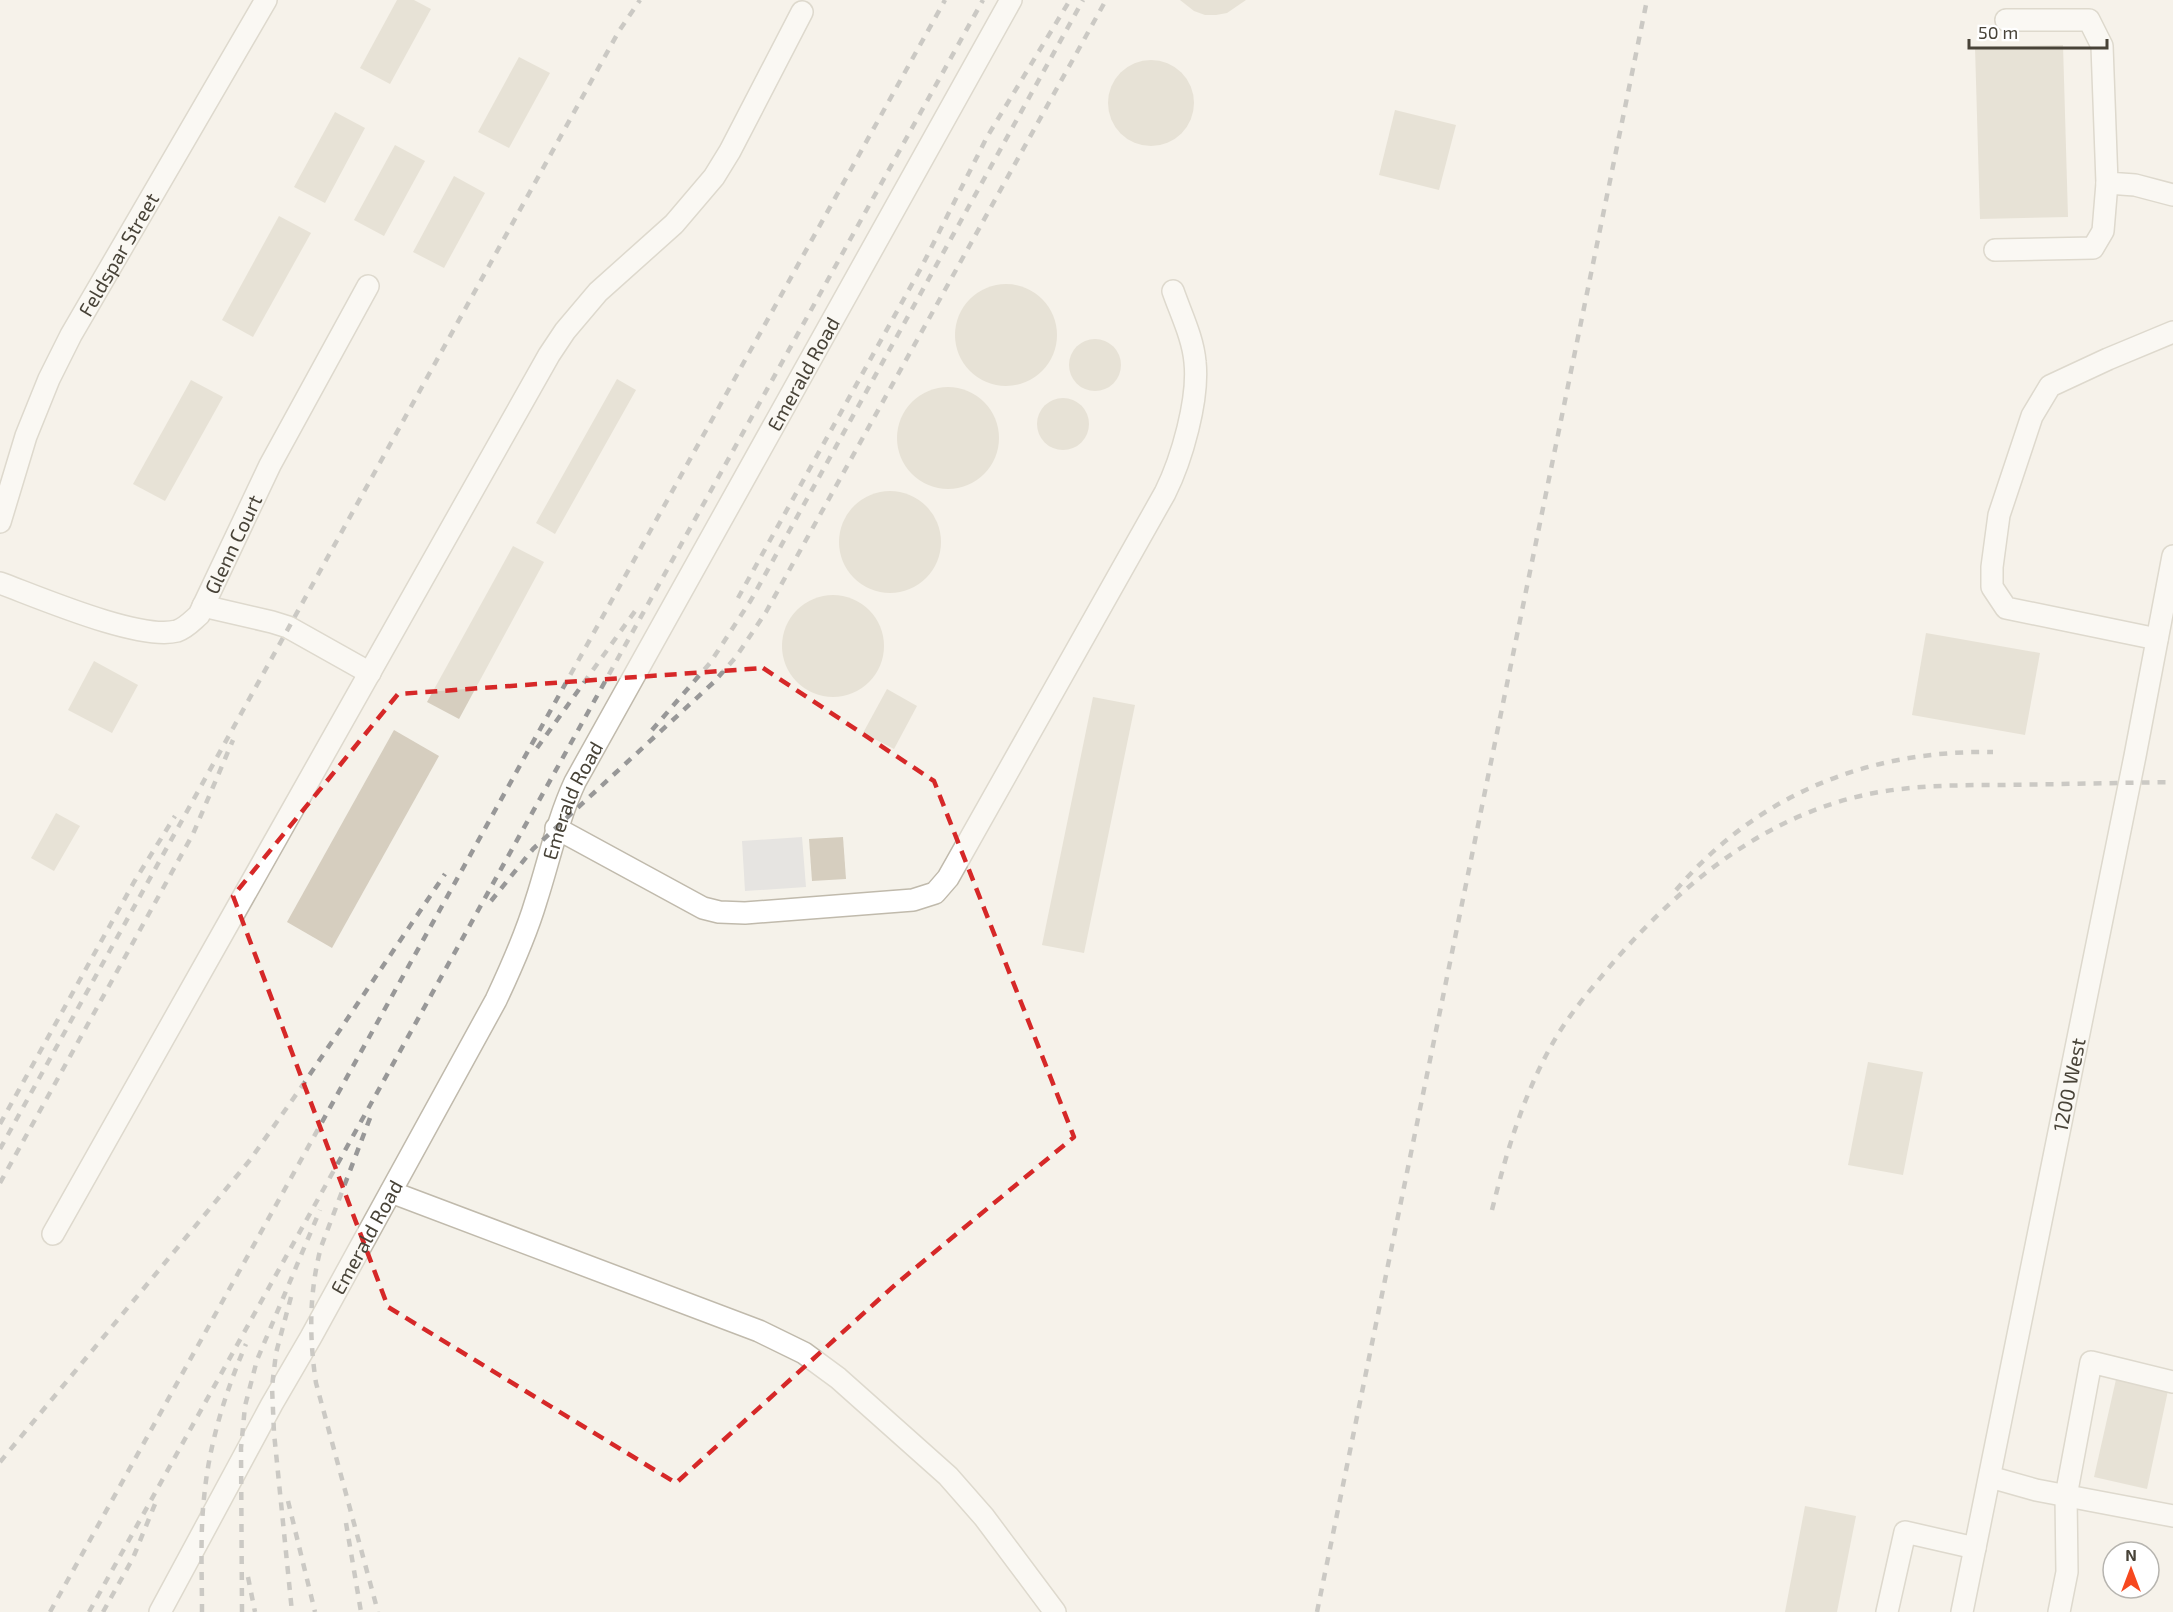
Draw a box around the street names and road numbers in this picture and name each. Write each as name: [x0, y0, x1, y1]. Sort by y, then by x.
street label: Feldspar Street: [73, 188, 164, 320]
street label: Emerald Road: [761, 313, 844, 435]
street label: Glenn Court: [199, 490, 266, 597]
street label: Emerald Road: [537, 737, 607, 862]
street label: 1200 West: [2047, 1036, 2090, 1133]
street label: Emerald Road: [325, 1176, 407, 1298]

